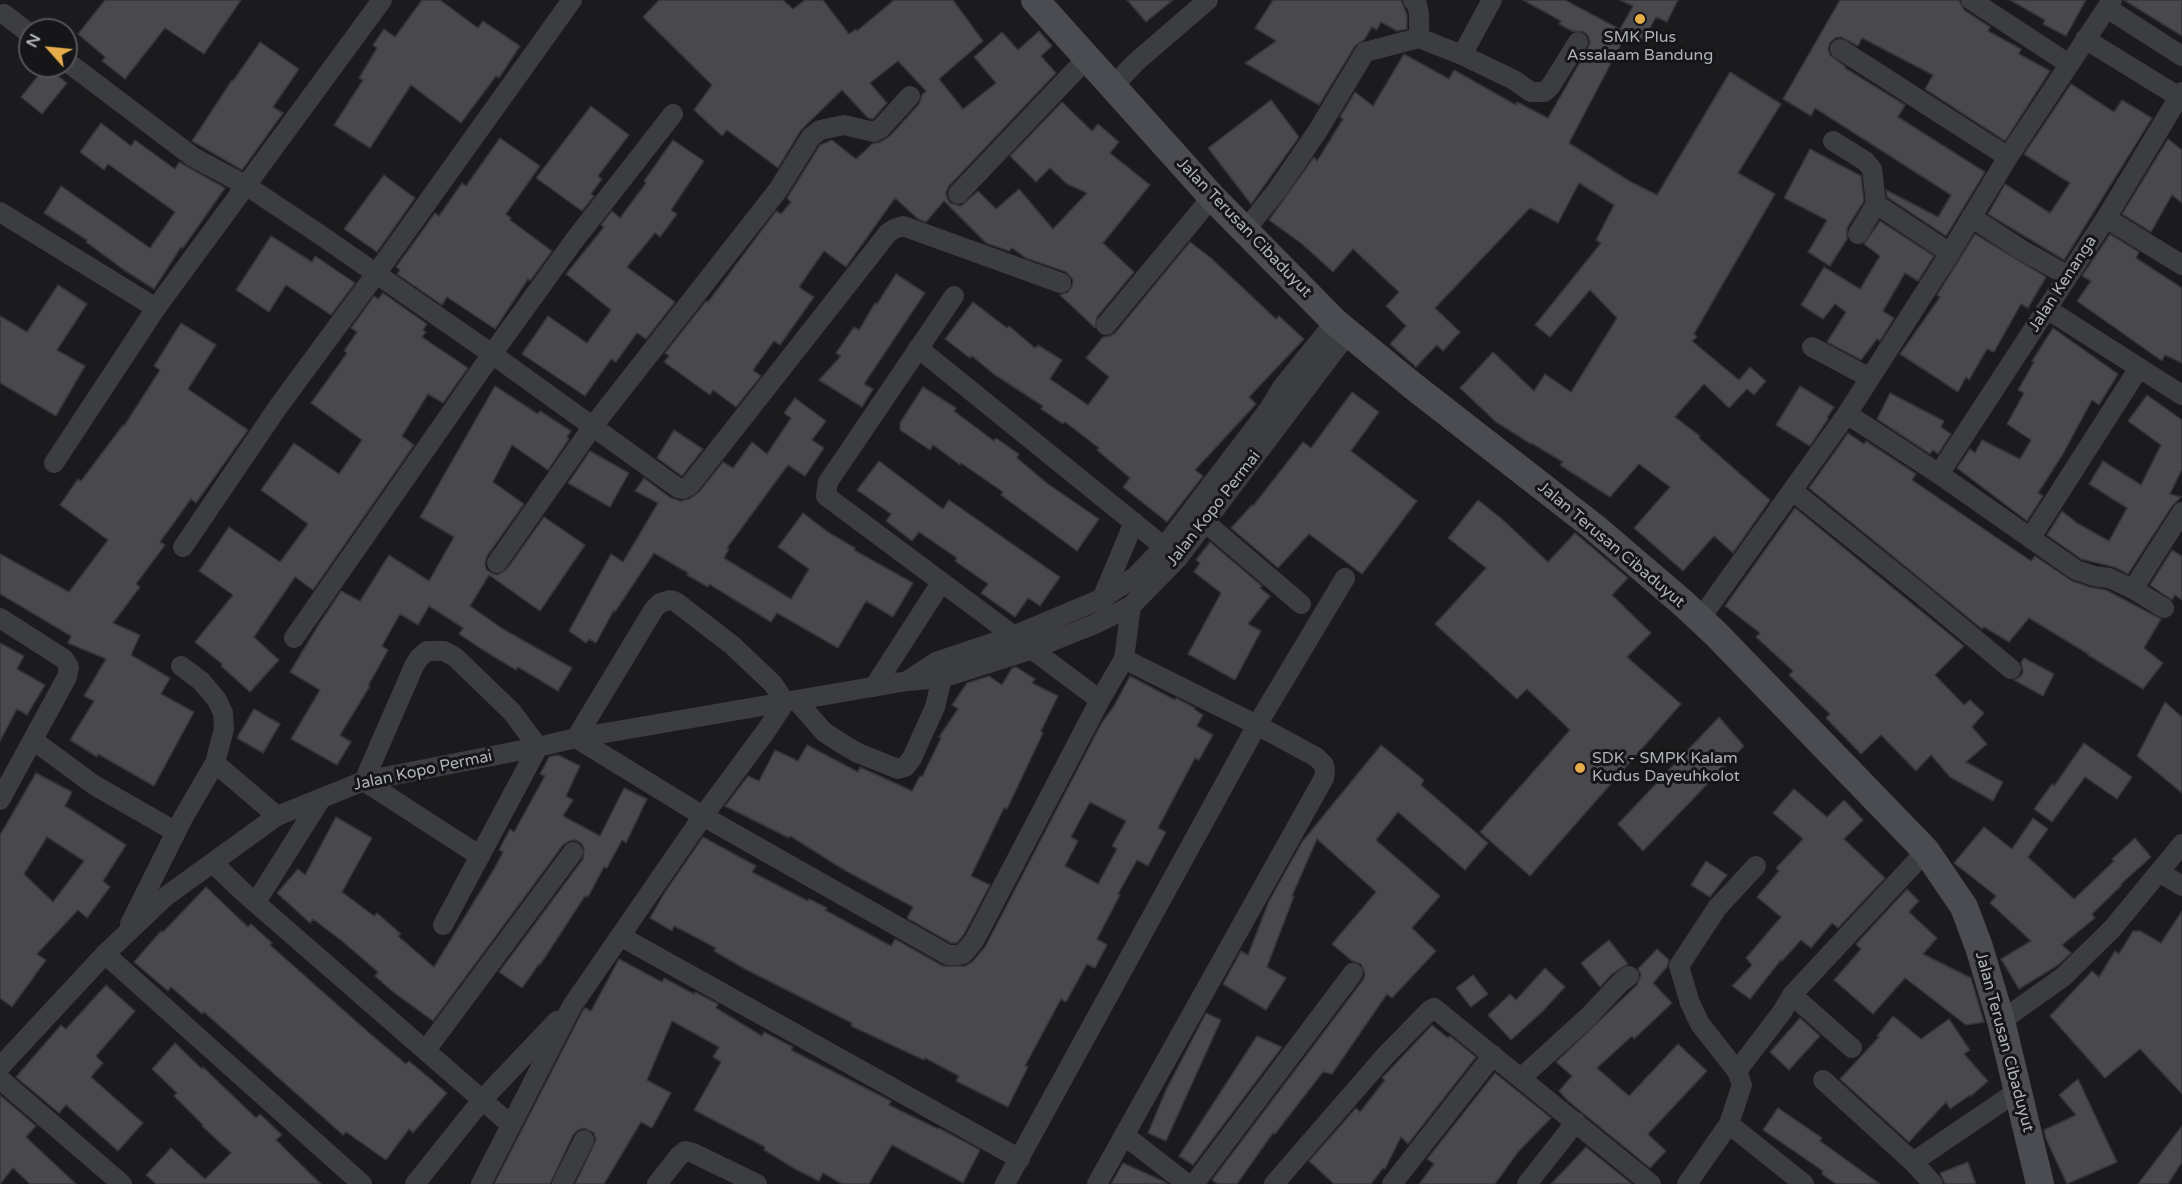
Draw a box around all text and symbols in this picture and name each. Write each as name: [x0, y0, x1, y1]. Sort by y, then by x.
marker: SMK Plus Assalaam Bandung: [1633, 12, 1647, 26]
north arrow: [18, 18, 78, 78]
place label: SMK Plus Assalaam Bandung: [1567, 28, 1713, 66]
text: N: [22, 30, 46, 51]
street label: Jalan Terusan Cibaduyut: [1172, 154, 1316, 302]
street label: Jalan Kenanga: [2025, 232, 2101, 336]
street label: Jalan Kopo Permai: [1163, 447, 1265, 571]
street label: Jalan Terusan Cibaduyut: [1534, 478, 1688, 612]
street label: Jalan Kopo Permai: [352, 747, 494, 795]
place label: SDK - SMPK Kalam Kudus Dayeuhkolot: [1592, 749, 1740, 787]
marker: SDK - SMPK Kalam Kudus Dayeuhkolot: [1573, 761, 1587, 775]
street label: Jalan Terusan Cibaduyut: [1971, 950, 2037, 1134]

